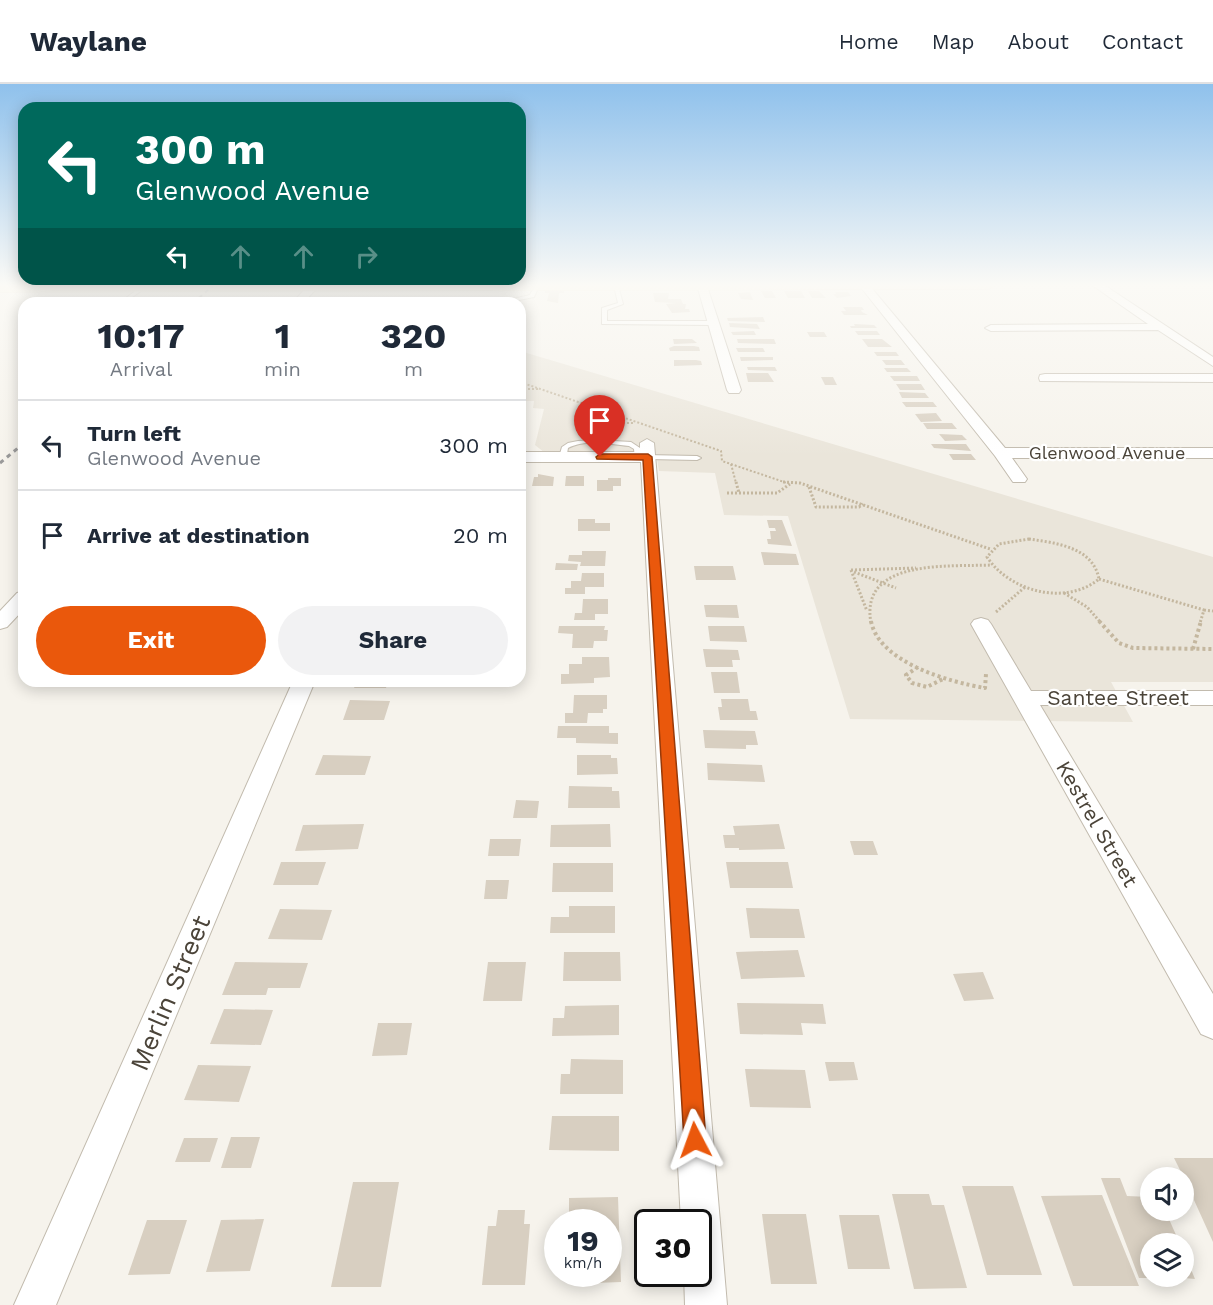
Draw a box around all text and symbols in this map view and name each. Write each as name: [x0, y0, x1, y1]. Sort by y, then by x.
text: Waylane: [30, 25, 147, 58]
text: Home: [839, 29, 899, 54]
text: Map: [932, 29, 975, 54]
text: About: [1008, 29, 1069, 54]
text: Contact: [1102, 29, 1183, 54]
text: 300 m: [135, 125, 266, 174]
icon: left: [36, 126, 114, 204]
text: Glenwood Avenue: [135, 175, 370, 207]
icon: left: [161, 240, 194, 273]
icon: ahead: [224, 240, 257, 273]
icon: ahead: [287, 240, 320, 273]
icon: right: [350, 240, 383, 273]
text: 10:17: [98, 315, 185, 357]
text: 1: [275, 315, 290, 357]
text: 320: [380, 315, 446, 357]
text: Arrival: [110, 357, 172, 381]
text: min: [264, 357, 301, 381]
text: m: [404, 357, 423, 381]
pin: [574, 395, 625, 457]
icon: arrive: [583, 404, 616, 437]
text: Turn left: [87, 421, 181, 446]
icon: left: [36, 429, 69, 462]
text: 300 m: [439, 433, 508, 458]
street label: Glenwood Avenue: [1029, 442, 1185, 463]
text: Glenwood Avenue: [87, 446, 261, 470]
icon: arrive: [36, 519, 69, 552]
text: Arrive at destination: [87, 523, 310, 548]
text: 20 m: [453, 523, 508, 548]
button: Exit: [36, 606, 266, 675]
button: Share: [278, 606, 508, 675]
street label: Santee Street: [1047, 685, 1189, 710]
street label: Kestrel Street: [1051, 756, 1144, 891]
street label: Merlin Street: [124, 911, 216, 1075]
position arrow: [663, 1108, 727, 1172]
map controls: [1140, 1167, 1194, 1287]
button: sound: [1140, 1167, 1194, 1221]
speed limit sign: 30: [634, 1209, 712, 1287]
text: 19: [567, 1223, 599, 1258]
button: layers: [1140, 1233, 1194, 1287]
text: km/h: [564, 1254, 602, 1272]

